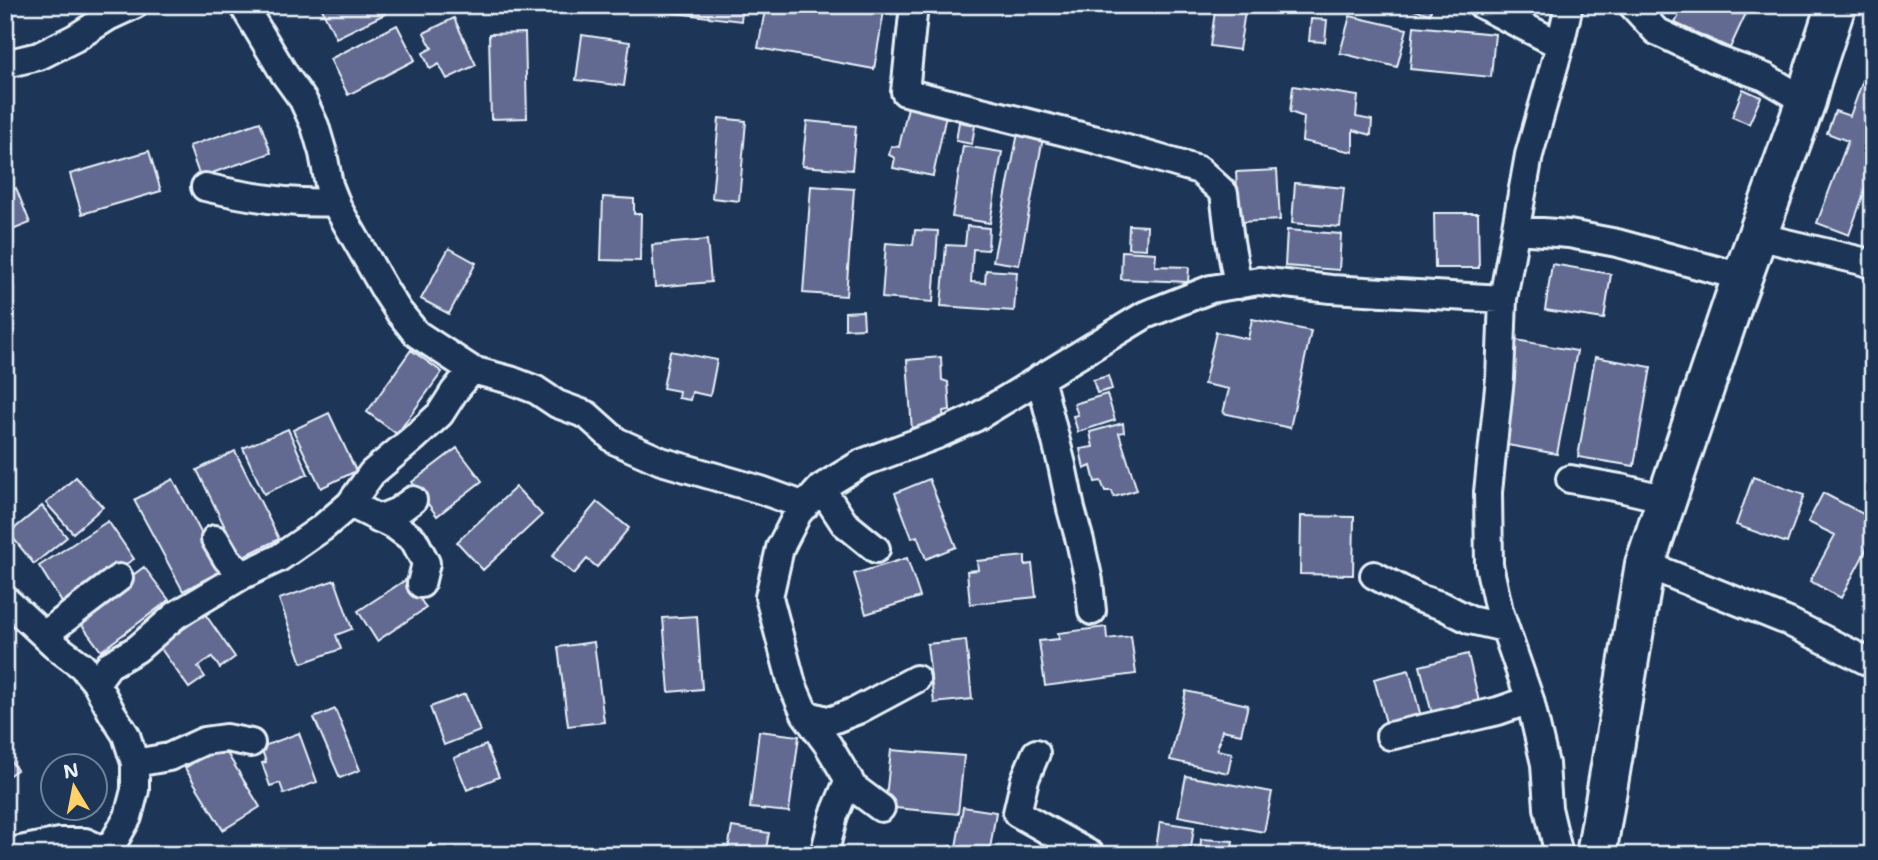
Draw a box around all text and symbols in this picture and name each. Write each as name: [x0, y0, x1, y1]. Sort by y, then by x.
north arrow: [38, 752, 108, 822]
text: N: [62, 757, 81, 784]

